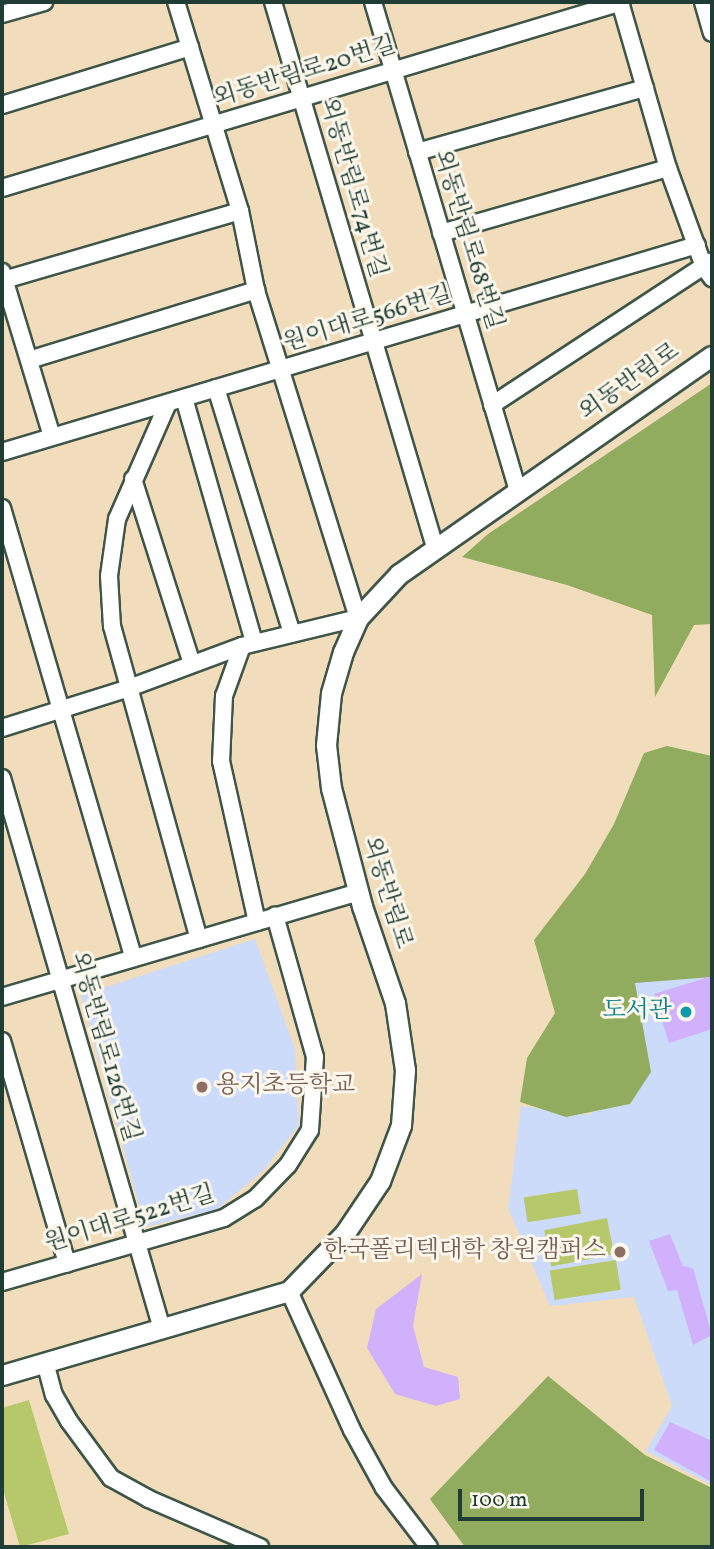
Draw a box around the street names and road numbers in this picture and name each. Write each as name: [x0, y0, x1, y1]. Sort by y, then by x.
street label: 외동반림로20번길: [210, 32, 400, 114]
street label: 외동반림로74번길: [313, 95, 391, 281]
street label: 외동반림로68번길: [426, 147, 508, 333]
street label: 원이대로566번길: [280, 281, 456, 359]
street label: 외동반림로: [574, 338, 686, 428]
street label: 외동반림로: [355, 833, 417, 953]
street label: 외동반림로126번길: [63, 949, 145, 1145]
street label: 원이대로522번길: [41, 1180, 219, 1260]

